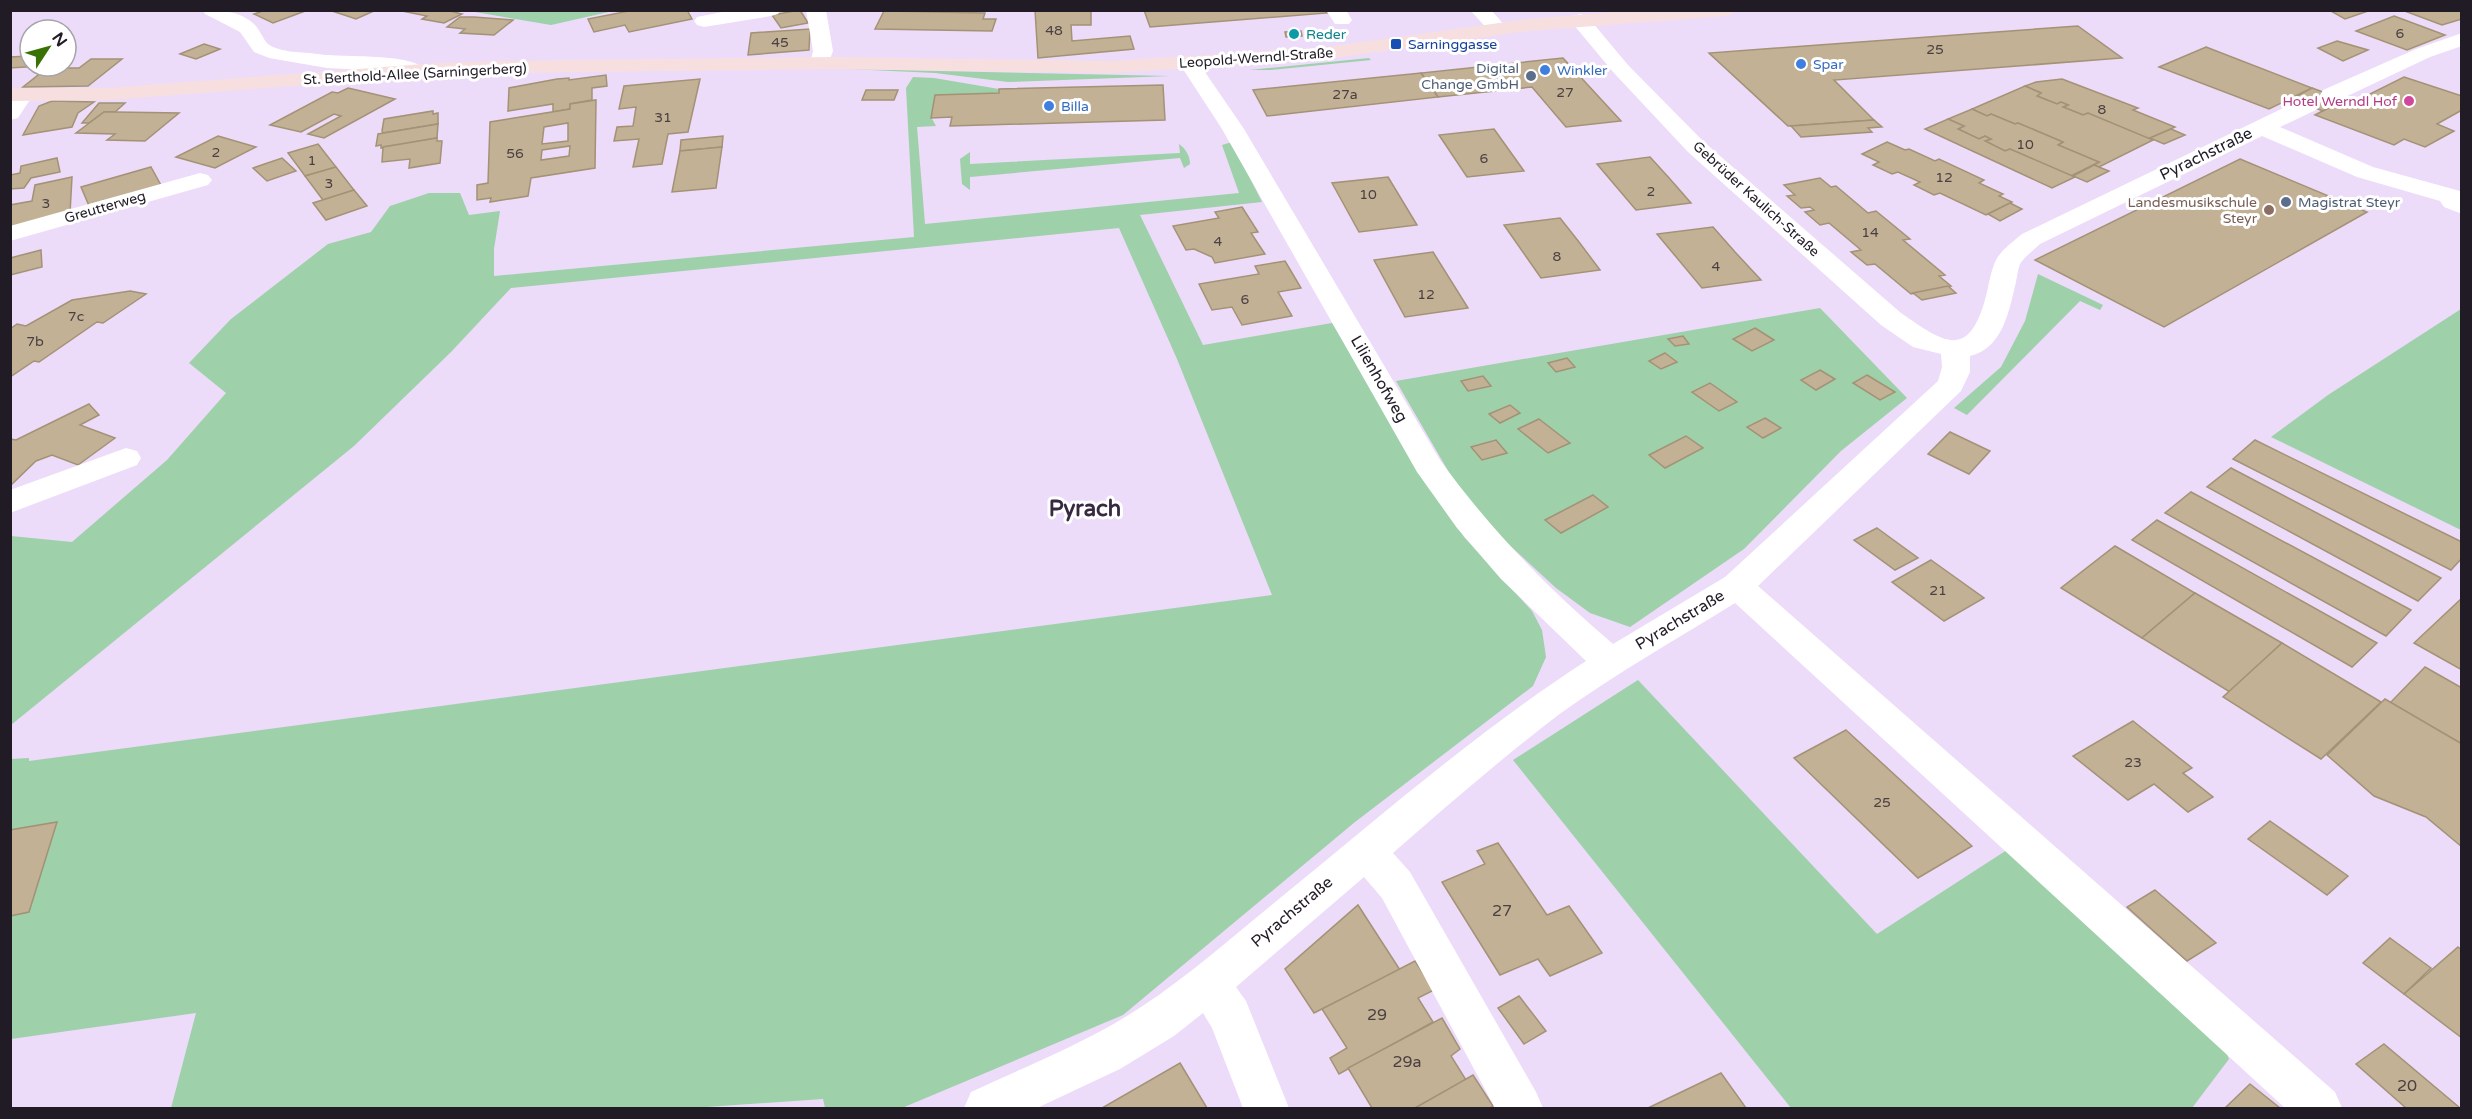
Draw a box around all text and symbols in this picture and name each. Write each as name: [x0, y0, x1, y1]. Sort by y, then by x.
north arrow: [18, 18, 78, 78]
house number: 48: [1045, 22, 1063, 39]
house number: 6: [2396, 25, 2405, 42]
place label: Reder: [1306, 26, 1347, 43]
marker: Reder: [1287, 27, 1301, 41]
text: N: [47, 29, 71, 51]
house number: 45: [771, 34, 789, 51]
place label: Sarninggasse: [1408, 36, 1497, 53]
marker: Sarninggasse: [1389, 37, 1403, 51]
house number: 25: [1926, 41, 1944, 58]
street label: Leopold-Werndl-Straße: [1178, 44, 1334, 72]
place label: Spar: [1813, 56, 1844, 73]
marker: Spar: [1794, 57, 1808, 71]
street label: St. Berthold-Allee (Sarningerberg): [303, 60, 527, 88]
place label: Digital Change GmbH: [1421, 60, 1519, 93]
place label: Winkler: [1557, 62, 1608, 79]
marker: Winkler: [1538, 63, 1552, 77]
marker: Digital Change GmbH: [1524, 69, 1538, 83]
house number: 27: [1556, 84, 1574, 101]
house number: 27a: [1332, 86, 1358, 103]
place label: Hotel Werndl Hof: [2282, 93, 2398, 110]
marker: Hotel Werndl Hof: [2402, 94, 2416, 108]
place label: Billa: [1061, 98, 1089, 115]
marker: Billa: [1042, 99, 1056, 113]
house number: 8: [2098, 101, 2107, 118]
house number: 31: [654, 109, 672, 126]
street label: Pyrachstraße: [2157, 123, 2255, 185]
house number: 10: [2016, 136, 2034, 153]
street label: Gebrüder Kaulich-Straße: [1689, 138, 1823, 260]
house number: 2: [212, 144, 220, 161]
house number: 56: [506, 145, 524, 162]
house number: 6: [1480, 150, 1489, 167]
house number: 1: [308, 152, 316, 169]
house number: 12: [1935, 169, 1953, 186]
house number: 3: [325, 175, 333, 192]
house number: 2: [1647, 183, 1655, 200]
house number: 10: [1359, 186, 1377, 203]
street label: Greutterweg: [62, 187, 148, 227]
place label: Landesmusikschule Steyr: [2127, 194, 2258, 227]
place label: Magistrat Steyr: [2298, 194, 2401, 211]
house number: 3: [42, 195, 50, 212]
marker: Magistrat Steyr: [2279, 195, 2293, 209]
marker: Landesmusikschule Steyr: [2262, 203, 2276, 217]
house number: 14: [1861, 224, 1879, 241]
house number: 4: [1214, 233, 1223, 250]
house number: 8: [1553, 248, 1562, 265]
house number: 4: [1712, 258, 1721, 275]
house number: 12: [1417, 286, 1435, 303]
house number: 6: [1241, 291, 1250, 308]
house number: 7c: [68, 308, 84, 325]
street label: Lilienhofweg: [1346, 332, 1412, 426]
house number: 7b: [26, 333, 44, 350]
district label: Pyrach: [1049, 496, 1121, 522]
house number: 21: [1929, 582, 1947, 599]
street label: Pyrachstraße: [1632, 586, 1728, 654]
house number: 23: [2124, 754, 2142, 771]
house number: 25: [1873, 794, 1891, 811]
street label: Pyrachstraße: [1247, 872, 1337, 952]
house number: 27: [1492, 901, 1512, 921]
house number: 29: [1367, 1005, 1387, 1025]
house number: 29a: [1392, 1052, 1422, 1072]
house number: 20: [2397, 1076, 2417, 1096]

